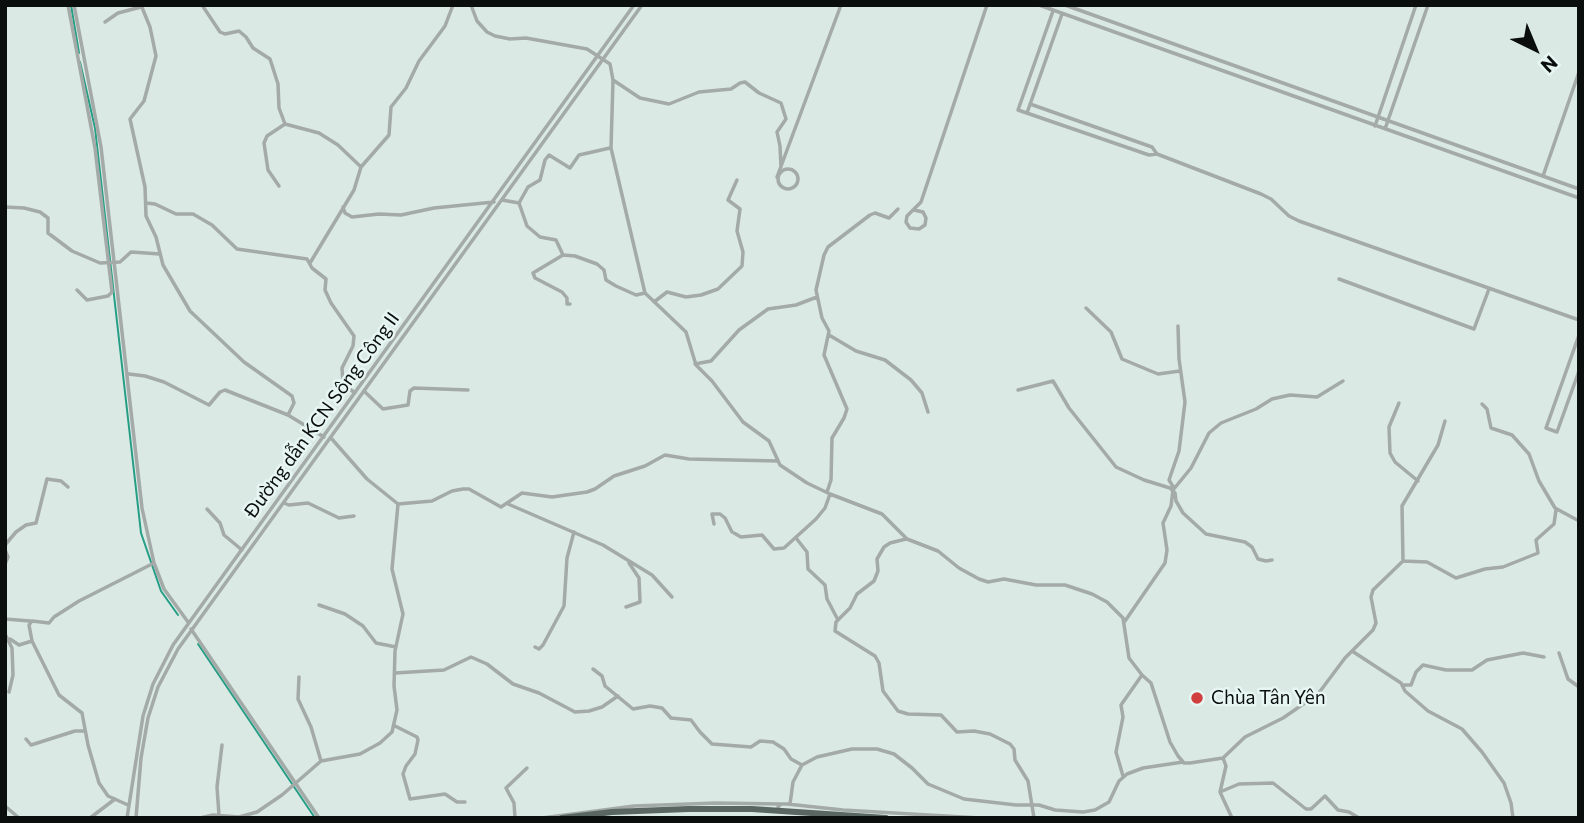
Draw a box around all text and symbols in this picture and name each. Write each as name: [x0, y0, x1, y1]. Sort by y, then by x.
north arrow: [1500, 14, 1570, 84]
text: N: [1537, 51, 1563, 78]
street label: Đường dẫn KCN Sông Công II: [240, 308, 404, 522]
place label: Chùa Tân Yên: [1211, 687, 1326, 709]
marker: Chùa Tân Yên: [1189, 690, 1205, 706]

